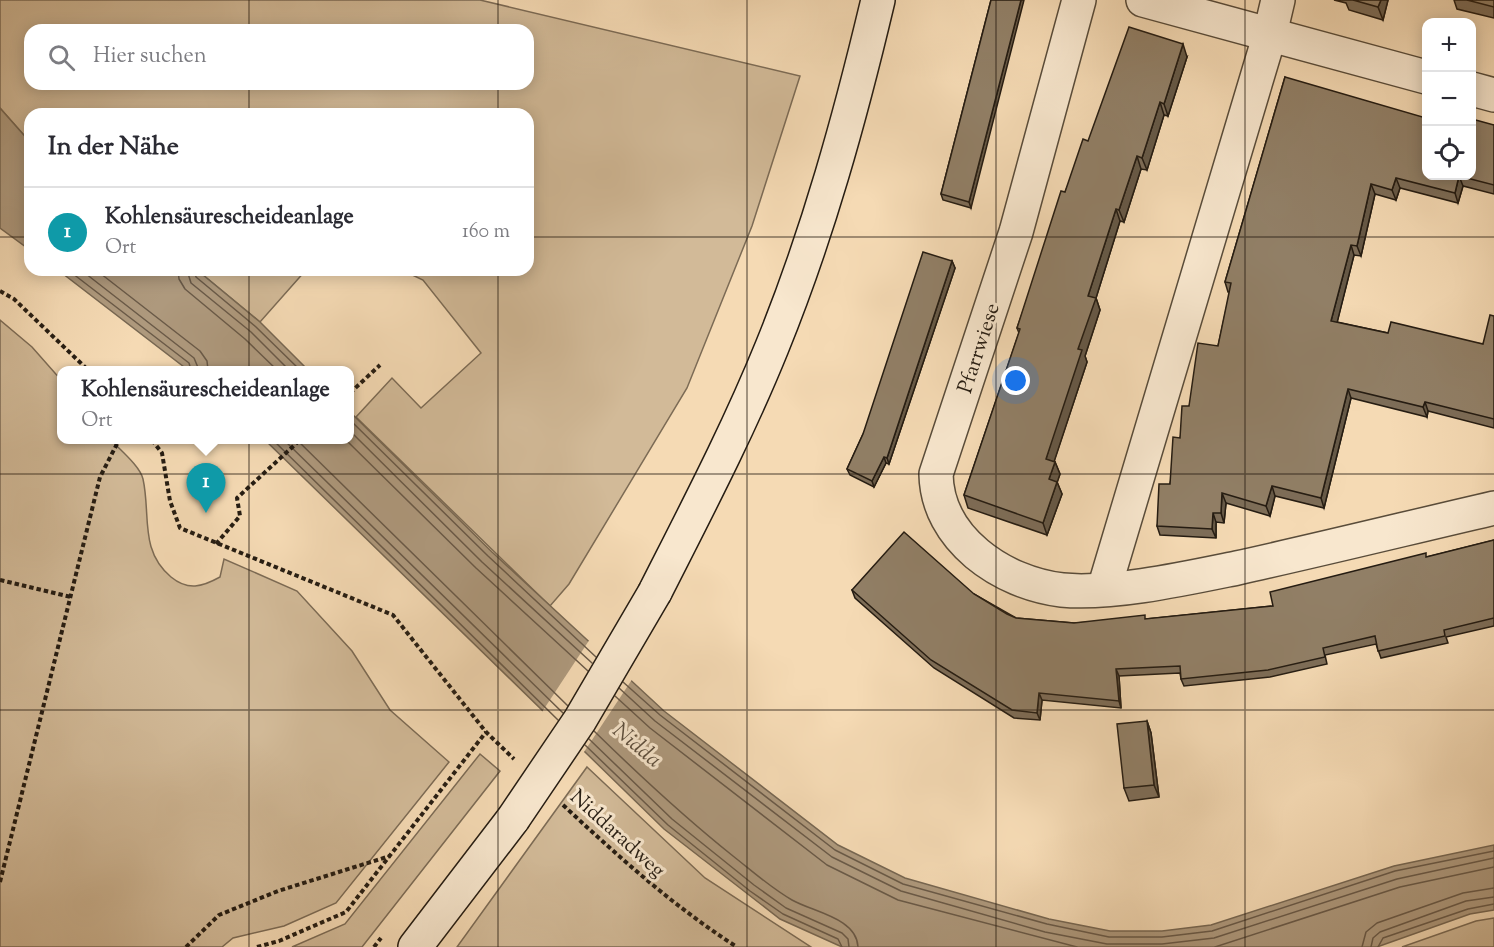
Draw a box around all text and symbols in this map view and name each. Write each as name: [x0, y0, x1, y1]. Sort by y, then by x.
map controls: [1422, 18, 1476, 180]
button: +: [1422, 18, 1476, 72]
search box: [24, 24, 534, 90]
icon: search: [45, 41, 78, 74]
text: Hier suchen: [93, 41, 207, 73]
button: −: [1422, 72, 1476, 126]
button: locate: [1422, 126, 1476, 180]
text: In der Nähe: [48, 129, 179, 166]
text: Kohlensäurescheideanlage: [105, 202, 354, 234]
text: 1: [64, 218, 71, 247]
text: 160 m: [462, 218, 510, 247]
text: Ort: [105, 234, 136, 263]
street label: Pfarrwiese: [951, 300, 1009, 398]
popup: [57, 366, 354, 444]
your location: [1001, 366, 1030, 395]
text: Kohlensäurescheideanlage: [81, 375, 330, 407]
text: Ort: [81, 407, 113, 436]
pin: 1: [186, 464, 226, 513]
water label: Nidda: [604, 716, 668, 776]
street label: Niddaradweg: [562, 783, 671, 886]

